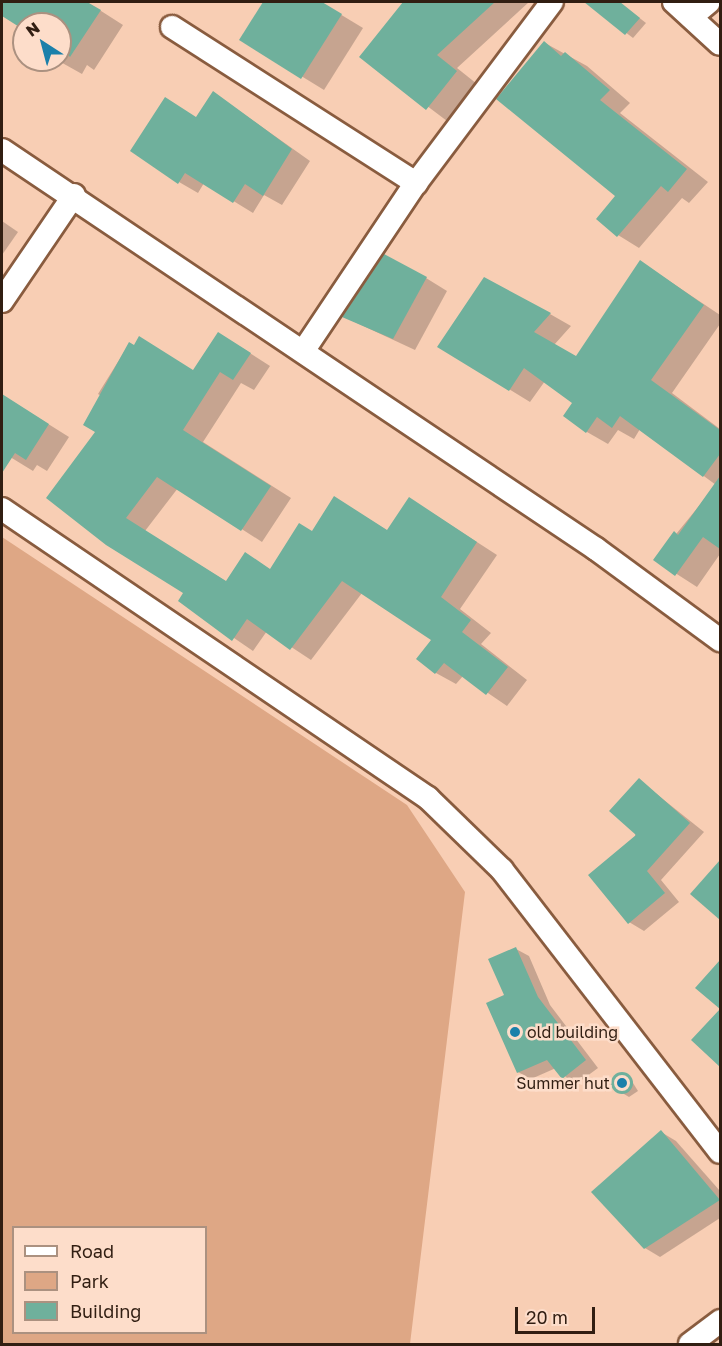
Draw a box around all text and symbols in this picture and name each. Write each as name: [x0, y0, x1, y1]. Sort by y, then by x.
north arrow: [12, 12, 72, 72]
text: N: [22, 17, 43, 41]
place label: old building: [527, 1022, 618, 1042]
marker: old building: [508, 1025, 522, 1039]
place label: Summer hut: [516, 1073, 610, 1093]
marker: Summer hut: [615, 1076, 629, 1090]
legend: [12, 1226, 207, 1334]
text: Road: [70, 1240, 114, 1262]
text: Park: [70, 1270, 109, 1292]
scale bar: [518, 1295, 598, 1333]
text: Building: [70, 1300, 141, 1322]
text: 20 m: [526, 1306, 568, 1328]

